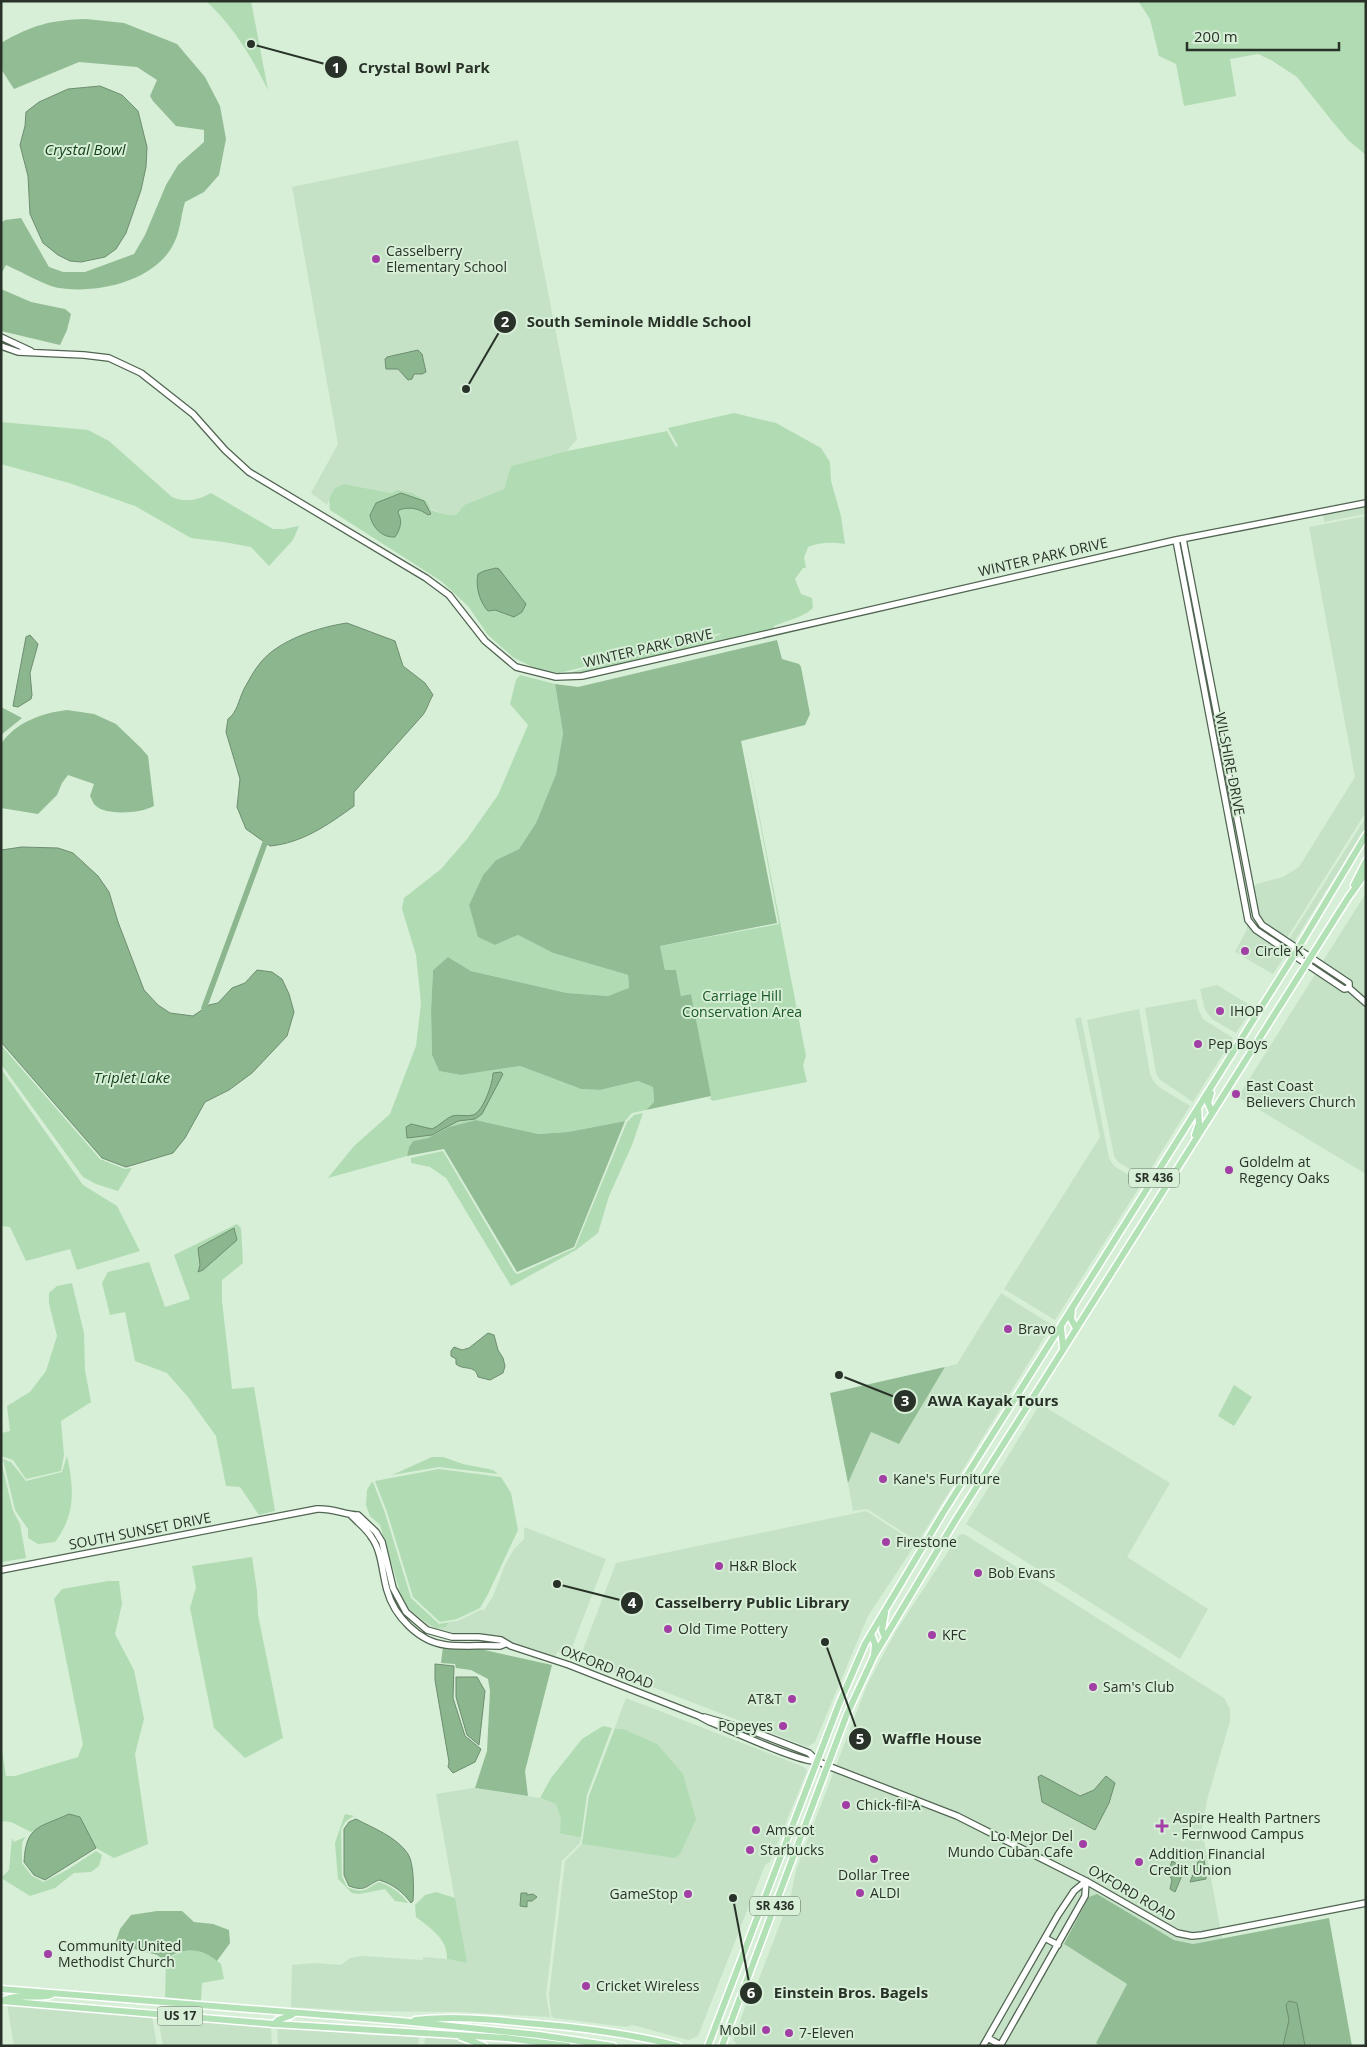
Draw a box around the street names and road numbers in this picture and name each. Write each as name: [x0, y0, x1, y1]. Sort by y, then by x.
street label: WINTER PARK DRIVE: [976, 532, 1109, 581]
street label: WINTER PARK DRIVE: [581, 623, 714, 672]
street label: WILSHIRE DRIVE: [1211, 711, 1250, 817]
road number: SR 436: [1129, 1168, 1179, 1188]
street label: SOUTH SUNSET DRIVE: [67, 1507, 213, 1554]
street label: OXFORD ROAD: [558, 1640, 656, 1693]
street label: OXFORD ROAD: [1085, 1860, 1179, 1925]
road number: SR 436: [750, 1896, 800, 1915]
road number: US 17: [158, 2006, 202, 2025]

